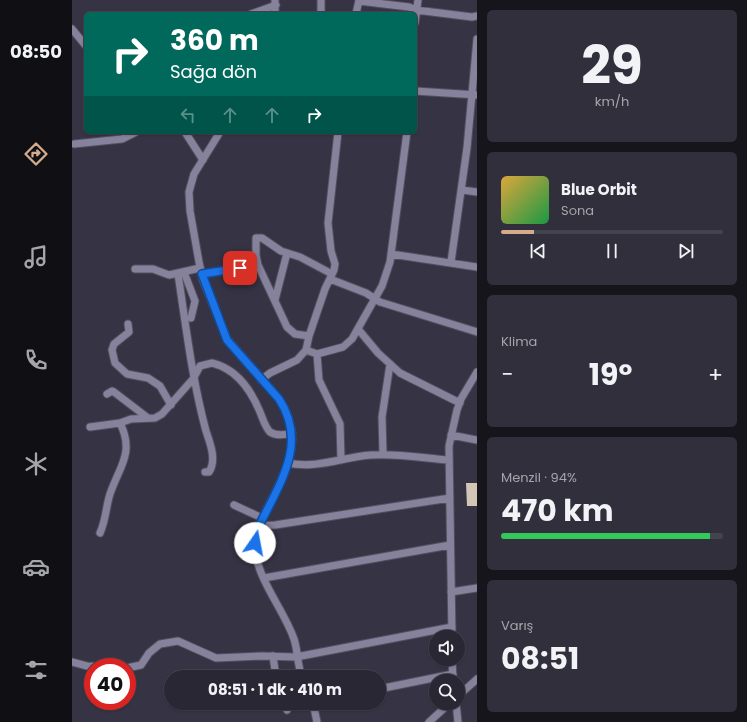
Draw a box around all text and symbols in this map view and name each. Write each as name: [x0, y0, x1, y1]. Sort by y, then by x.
text: 360 m: [170, 21, 259, 60]
icon: right: [104, 28, 156, 80]
text: 29: [581, 29, 643, 102]
text: 08:50: [10, 39, 62, 64]
text: Sağa dön: [170, 59, 257, 84]
text: km/h: [595, 92, 629, 111]
icon: left: [177, 104, 199, 126]
icon: ahead: [219, 104, 241, 126]
icon: ahead: [261, 104, 283, 126]
icon: right: [303, 104, 325, 126]
icon: directions: [22, 140, 50, 168]
text: Blue Orbit: [561, 179, 637, 200]
text: Sona: [561, 201, 594, 220]
icon: previous: [527, 240, 549, 262]
icon: pause: [601, 240, 623, 262]
icon: next: [675, 240, 697, 262]
icon: music: [22, 243, 50, 271]
pin: [223, 251, 257, 285]
icon: arrive: [229, 257, 251, 279]
text: Klima: [501, 332, 537, 351]
icon: phone: [22, 346, 50, 374]
text: 19°: [589, 353, 632, 396]
text: −: [501, 359, 513, 390]
text: +: [708, 359, 723, 390]
icon: climate: [22, 450, 50, 478]
text: Menzil · 94%: [501, 468, 577, 487]
text: 470 km: [501, 489, 614, 532]
position arrow: [234, 522, 276, 564]
icon: car: [22, 553, 50, 581]
text: Varış: [501, 616, 533, 635]
map controls: [429, 630, 465, 710]
button: sound: [429, 630, 465, 666]
text: 08:51: [501, 637, 579, 680]
icon: filters: [22, 656, 50, 684]
speed limit sign: 40: [84, 658, 136, 710]
button: search: [429, 674, 465, 710]
text: 08:51 · 1 dk · 410 m: [208, 679, 342, 700]

